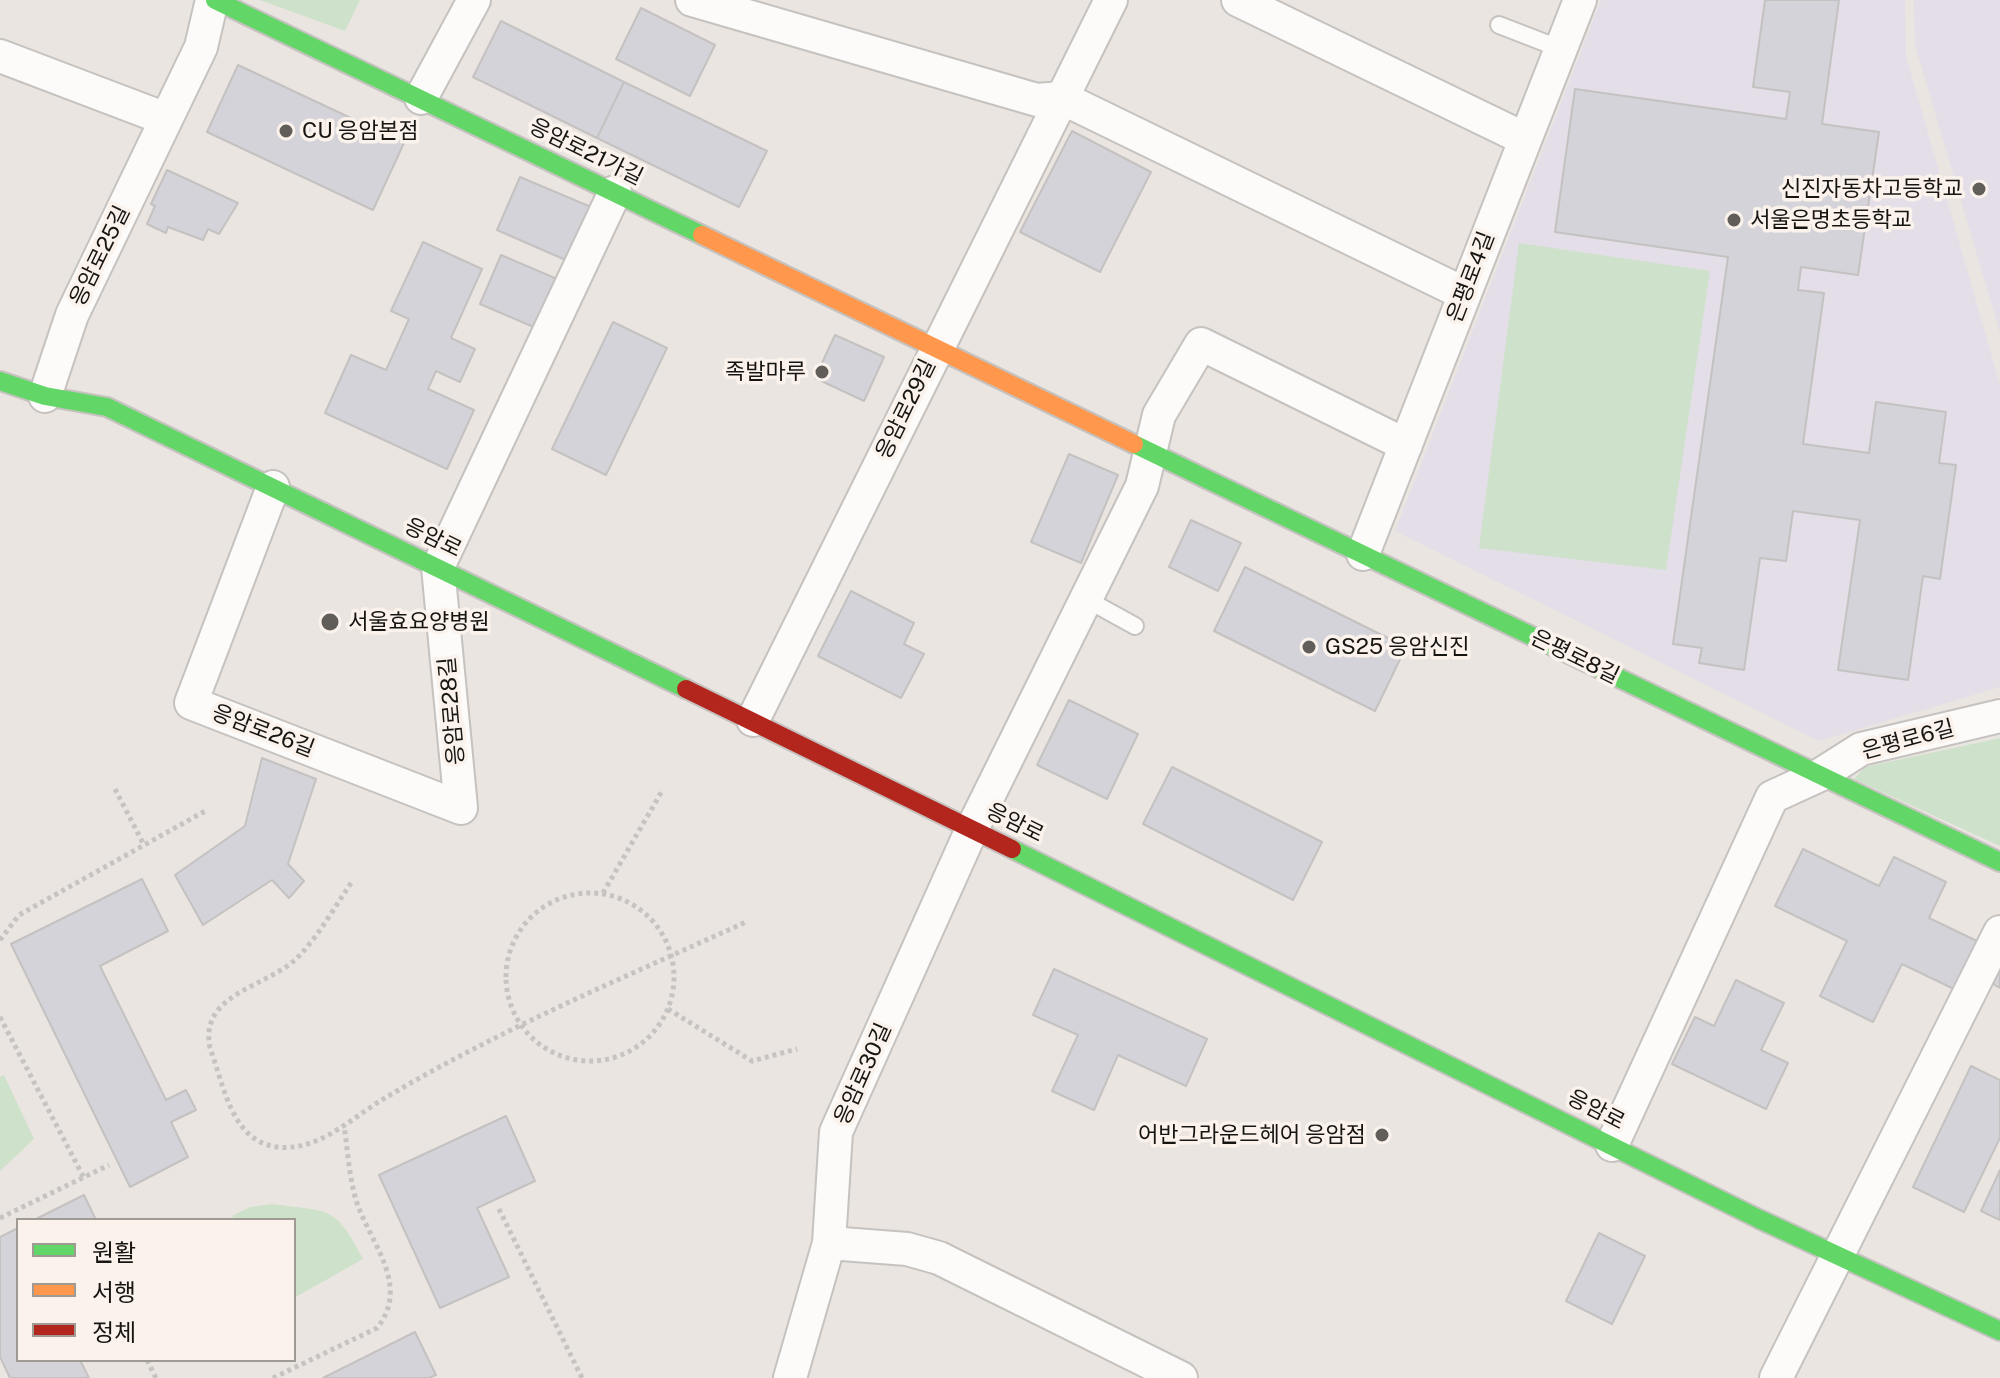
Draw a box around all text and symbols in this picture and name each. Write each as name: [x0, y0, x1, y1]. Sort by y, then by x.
street label: 응암로21가길: [525, 113, 647, 191]
place label: CU 응암본점: [302, 118, 419, 144]
marker: CU 응암본점: [277, 122, 295, 140]
place label: 신진자동차고등학교: [1781, 176, 1963, 202]
marker: 신진자동차고등학교: [1970, 180, 1988, 198]
street label: 응암로25길: [64, 202, 136, 310]
place label: 서울은명초등학교: [1750, 207, 1912, 233]
marker: 서울은명초등학교: [1725, 211, 1743, 229]
street label: 은평로4길: [1442, 228, 1500, 326]
street label: 응암로29길: [871, 355, 941, 463]
place label: 족발마루: [725, 359, 806, 385]
marker: 족발마루: [813, 363, 831, 381]
street label: 응암로: [400, 513, 466, 563]
place label: 서울효요양병원: [348, 609, 490, 635]
marker: 서울효요양병원: [319, 611, 341, 633]
street label: 은평로8길: [1526, 624, 1624, 690]
place label: GS25 응암신진: [1325, 634, 1469, 660]
marker: GS25 응암신진: [1300, 638, 1318, 656]
street label: 응암로28길: [434, 656, 470, 766]
street label: 응암로26길: [208, 699, 318, 763]
street label: 은평로6길: [1859, 715, 1957, 765]
street label: 응암로: [982, 798, 1048, 848]
street label: 응암로30길: [829, 1019, 897, 1129]
street label: 응암로: [1563, 1084, 1629, 1136]
place label: 어반그라운드헤어 응암점: [1138, 1122, 1366, 1148]
marker: 어반그라운드헤어 응암점: [1373, 1126, 1391, 1144]
legend: [16, 1218, 296, 1362]
text: 원활: [92, 1238, 136, 1266]
text: 서행: [92, 1278, 136, 1306]
text: 정체: [92, 1318, 136, 1346]

